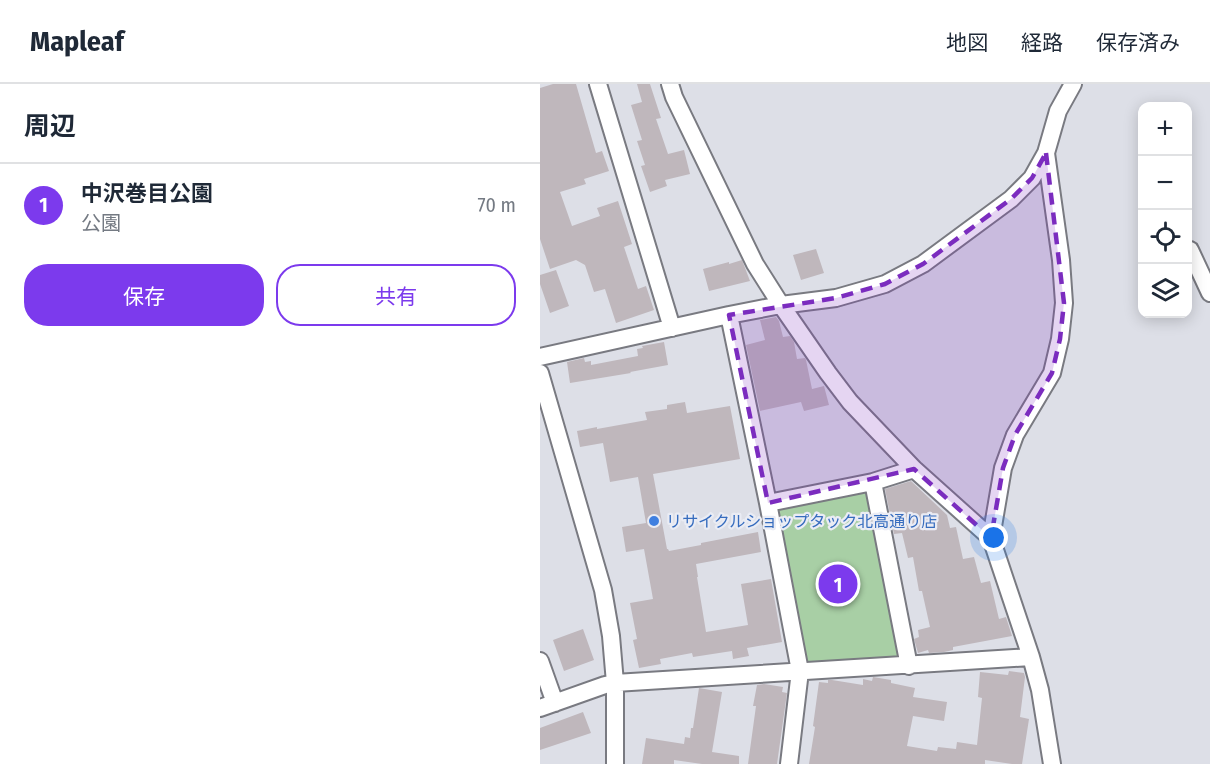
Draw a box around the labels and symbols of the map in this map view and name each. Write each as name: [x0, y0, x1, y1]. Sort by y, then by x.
place label: リサイクルショップタック北高通り店: [666, 512, 937, 531]
marker: リサイクルショップタック北高通り店: [647, 514, 661, 528]
your location: [979, 523, 1008, 552]
pin: 1: [818, 562, 858, 606]

